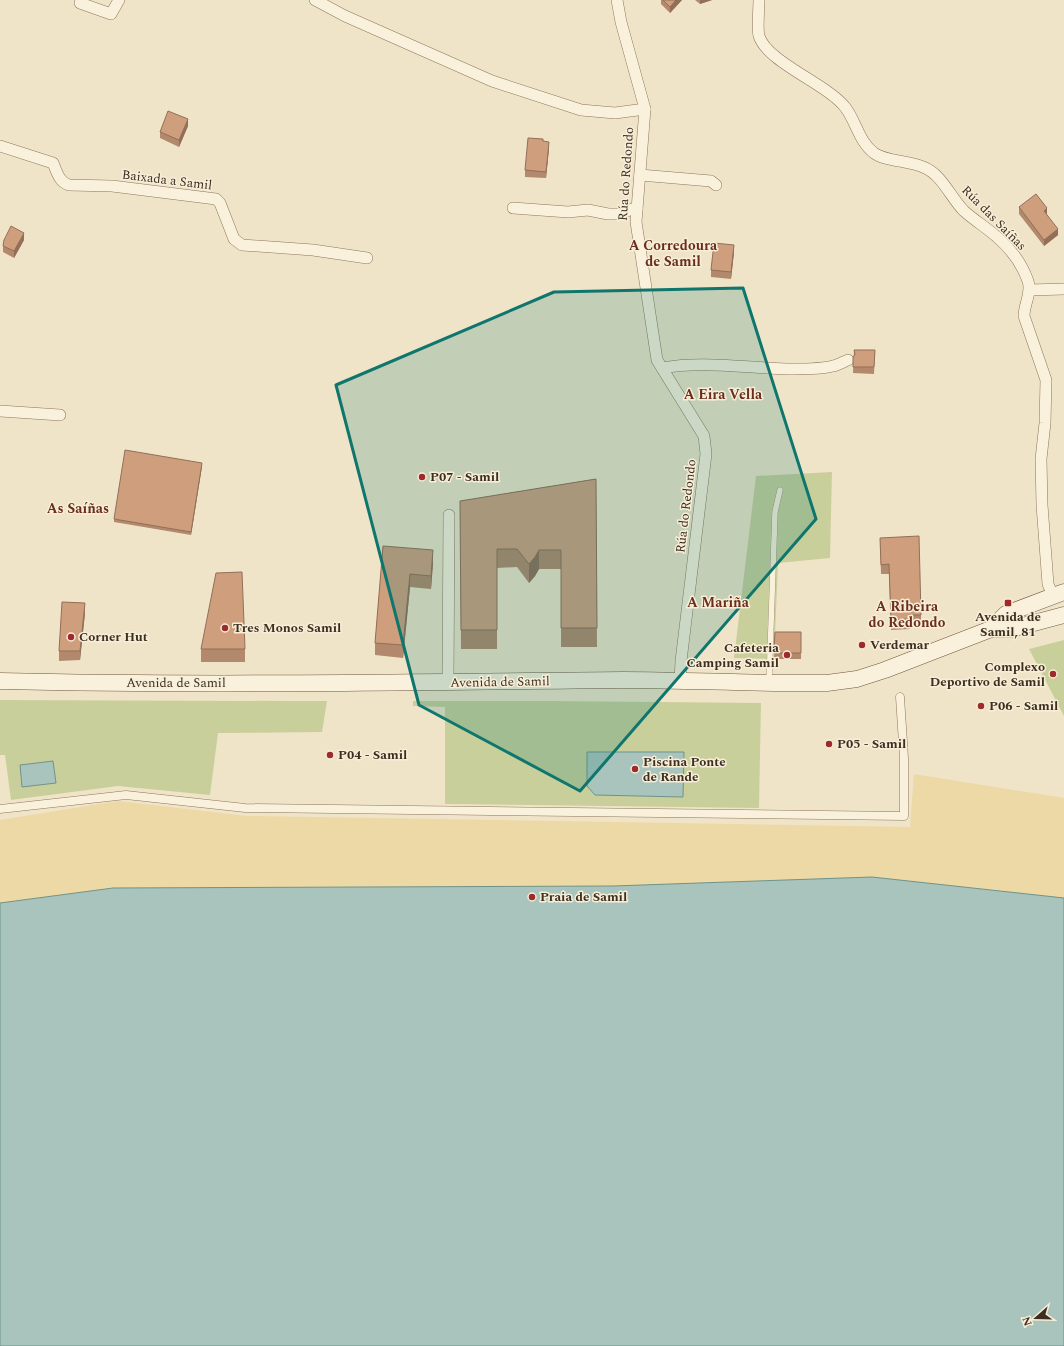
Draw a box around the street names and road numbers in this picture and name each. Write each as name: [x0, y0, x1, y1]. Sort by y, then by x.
street label: Rúa do Redondo: [613, 126, 639, 222]
street label: Baixada a Samil: [121, 165, 213, 195]
street label: Rúa das Saíñas: [957, 181, 1031, 255]
street label: Rúa do Redondo: [670, 458, 702, 554]
street label: Avenida de Samil: [450, 671, 550, 693]
street label: Avenida de Samil: [126, 673, 226, 693]

